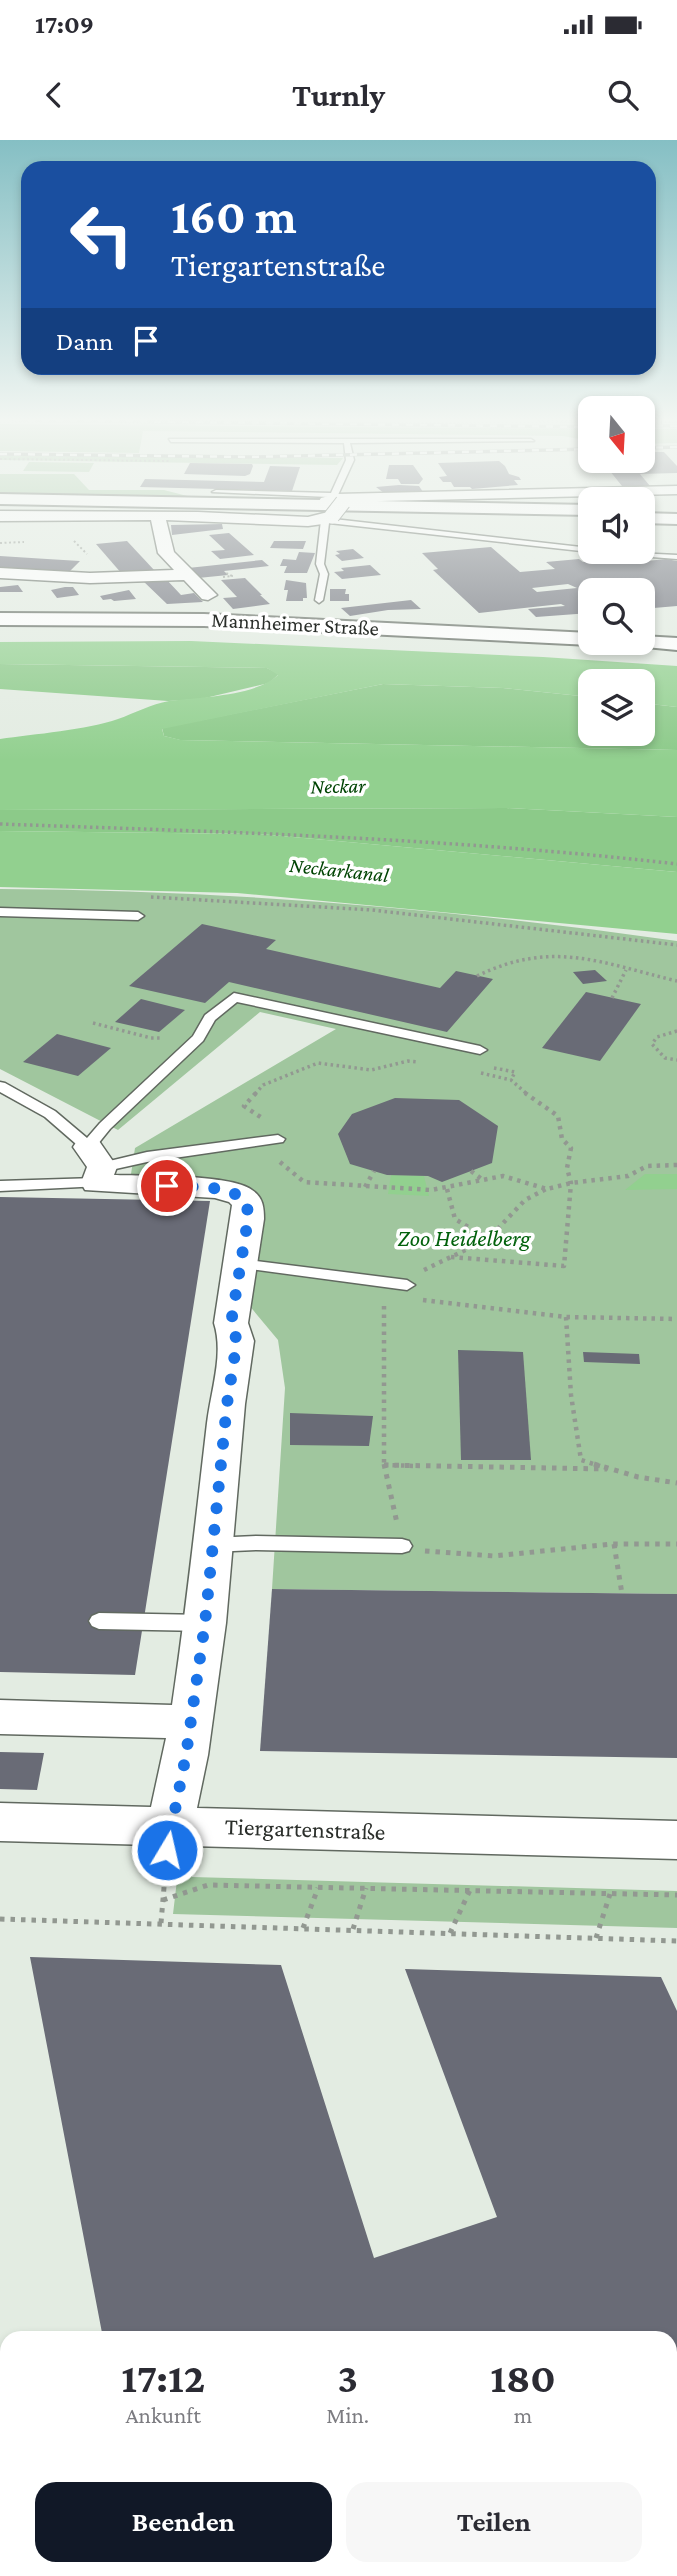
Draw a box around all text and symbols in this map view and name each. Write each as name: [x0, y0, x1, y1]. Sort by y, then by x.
text: 17:09: [35, 10, 94, 39]
icon: back: [35, 76, 73, 114]
icon: search: [604, 76, 642, 114]
text: Turnly: [292, 77, 385, 113]
icon: left: [56, 189, 147, 280]
text: 160 m: [171, 189, 297, 244]
text: Tiergartenstraße: [171, 247, 385, 283]
icon: arrive: [127, 322, 165, 360]
text: Dann: [56, 327, 113, 356]
north arrow: [578, 396, 654, 472]
map controls: [578, 396, 655, 746]
button: sound: [578, 487, 655, 564]
button: search: [578, 578, 655, 655]
street label: Mannheimer Straße: [211, 608, 379, 640]
button: layers: [578, 669, 655, 746]
water label: Neckar: [310, 774, 366, 798]
water label: Neckarkanal: [288, 853, 391, 887]
pin: [137, 1156, 197, 1216]
icon: arrive: [148, 1167, 186, 1205]
park label: Zoo Heidelberg: [397, 1224, 532, 1251]
street label: Tiergartenstraße: [224, 1812, 386, 1845]
position arrow: [130, 1813, 204, 1887]
text: 17:12: [121, 2354, 205, 2401]
text: 3: [337, 2354, 358, 2401]
text: 180: [490, 2354, 556, 2401]
text: Ankunft: [126, 2402, 201, 2428]
text: Min.: [326, 2402, 369, 2428]
text: m: [514, 2402, 532, 2428]
button: Beenden: [35, 2482, 332, 2562]
button: Teilen: [346, 2482, 642, 2562]

